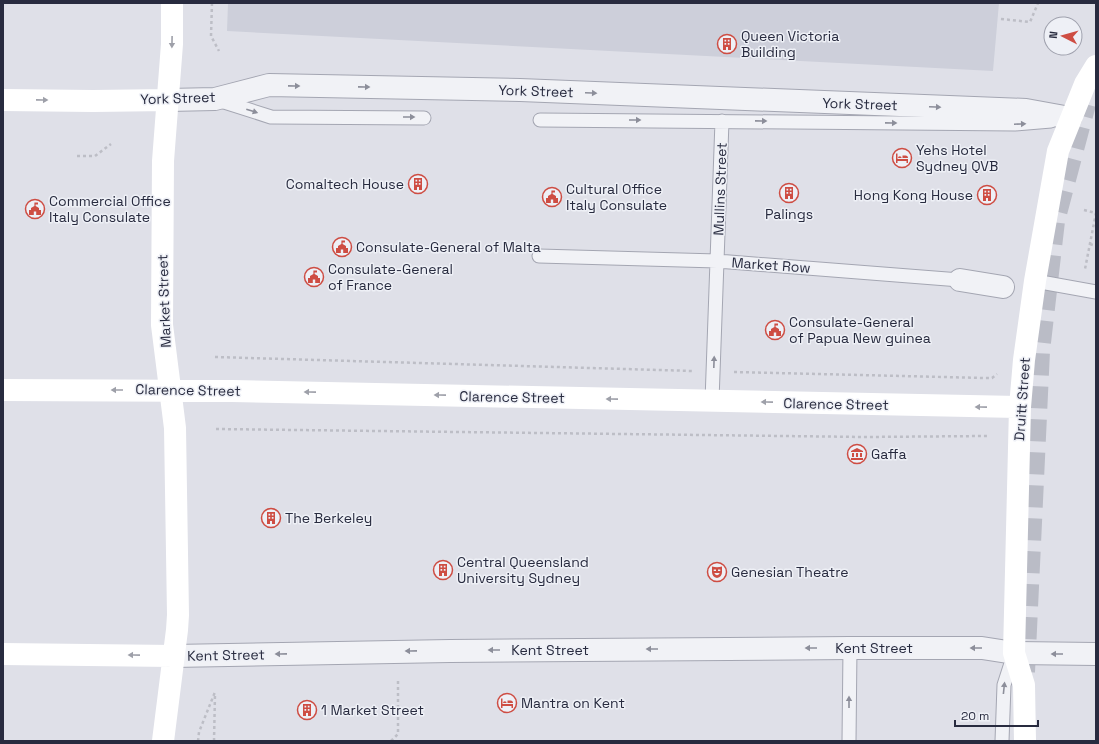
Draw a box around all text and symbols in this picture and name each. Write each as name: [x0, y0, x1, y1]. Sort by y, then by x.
north arrow: [1043, 16, 1083, 56]
place label: Queen Victoria Building: [741, 27, 839, 61]
text: N: [1046, 31, 1060, 39]
building icon: Queen Victoria Building: [716, 33, 738, 55]
one-way arrow: [169, 36, 175, 49]
street label: York Street: [498, 81, 574, 101]
one-way arrow: [288, 83, 301, 89]
one-way arrow: [358, 84, 371, 90]
street label: York Street: [140, 88, 216, 108]
one-way arrow: [585, 89, 597, 96]
street label: York Street: [822, 94, 898, 114]
one-way arrow: [36, 97, 49, 103]
one-way arrow: [929, 104, 942, 110]
one-way arrow: [246, 108, 258, 114]
one-way arrow: [403, 114, 415, 121]
one-way arrow: [629, 117, 642, 123]
one-way arrow: [755, 118, 768, 124]
one-way arrow: [885, 120, 898, 126]
one-way arrow: [1014, 121, 1027, 127]
place label: Yehs Hotel Sydney QVB: [916, 141, 998, 175]
street label: Mullins Street: [709, 142, 731, 236]
hotel icon: Yehs Hotel Sydney QVB: [891, 147, 913, 169]
building icon: Comaltech House: [407, 173, 429, 195]
place label: Comaltech House: [286, 175, 404, 193]
place label: Cultural Office Italy Consulate: [566, 180, 667, 214]
building icon: Palings: [778, 182, 800, 204]
building icon: Hong Kong House: [976, 184, 998, 206]
public building icon: Cultural Office Italy Consulate: [541, 186, 563, 208]
place label: Hong Kong House: [854, 186, 973, 204]
place label: Commercial Office Italy Consulate: [49, 192, 171, 226]
public building icon: Commercial Office Italy Consulate: [24, 198, 46, 220]
place label: Palings: [765, 205, 813, 223]
public building icon: Consulate-General of Malta: [331, 236, 353, 258]
place label: Consulate-General of Malta: [356, 238, 541, 256]
street label: Market Row: [731, 253, 811, 277]
street label: Market Street: [153, 254, 175, 348]
place label: Consulate-General of France: [328, 260, 453, 294]
public building icon: Consulate-General of France: [303, 266, 325, 288]
place label: Consulate-General of Papua New guinea: [789, 313, 931, 347]
public building icon: Consulate-General of Papua New guinea: [764, 319, 786, 341]
one-way arrow: [711, 355, 717, 368]
street label: Druitt Street: [1010, 357, 1034, 441]
street label: Clarence Street: [135, 380, 241, 400]
one-way arrow: [110, 387, 123, 393]
street label: Clarence Street: [459, 387, 565, 407]
one-way arrow: [303, 389, 316, 395]
one-way arrow: [433, 392, 446, 398]
street label: Clarence Street: [783, 394, 889, 414]
one-way arrow: [605, 396, 618, 402]
one-way arrow: [761, 399, 773, 406]
one-way arrow: [974, 404, 987, 410]
museum icon: Gaffa: [846, 443, 868, 465]
place label: Gaffa: [871, 445, 906, 463]
building icon: The Berkeley: [260, 507, 282, 529]
place label: The Berkeley: [285, 509, 372, 527]
place label: Central Queensland University Sydney: [457, 553, 589, 587]
building icon: Central Queensland University Sydney: [432, 559, 454, 581]
theatre icon: Genesian Theatre: [706, 561, 728, 583]
place label: Genesian Theatre: [731, 563, 849, 581]
street label: Kent Street: [835, 639, 913, 657]
street label: Kent Street: [511, 641, 589, 659]
street label: Kent Street: [187, 645, 265, 665]
one-way arrow: [804, 645, 817, 651]
one-way arrow: [969, 645, 982, 651]
one-way arrow: [645, 646, 658, 652]
one-way arrow: [487, 647, 500, 653]
one-way arrow: [404, 648, 417, 654]
one-way arrow: [274, 651, 287, 657]
one-way arrow: [1050, 651, 1063, 657]
one-way arrow: [127, 652, 140, 658]
one-way arrow: [1001, 682, 1008, 694]
hotel icon: Mantra on Kent: [496, 692, 518, 714]
place label: Mantra on Kent: [521, 694, 625, 712]
one-way arrow: [846, 695, 852, 708]
building icon: 1 Market Street: [296, 699, 318, 721]
place label: 1 Market Street: [321, 701, 424, 719]
scale bar: [955, 702, 1038, 728]
text: 20 m: [961, 708, 989, 724]

